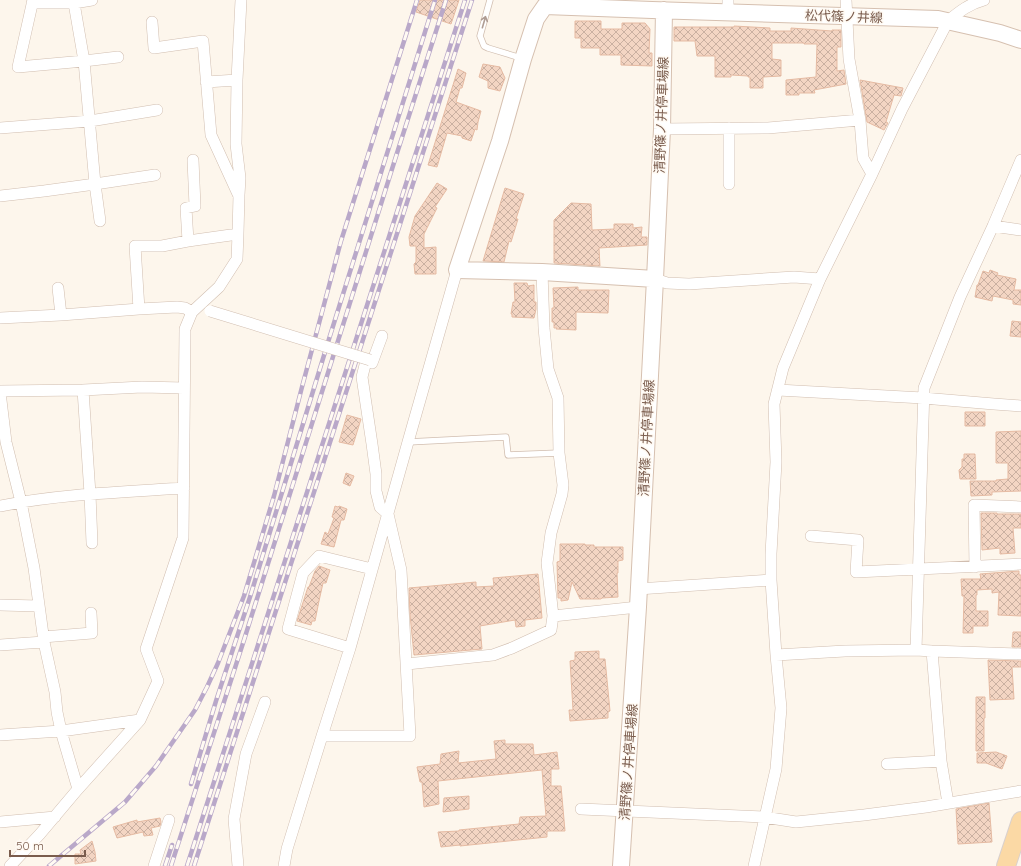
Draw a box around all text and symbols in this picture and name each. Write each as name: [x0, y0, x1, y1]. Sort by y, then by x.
street label: 松代篠ノ井線: [805, 7, 883, 25]
one-way arrow: [481, 15, 488, 28]
street label: 清野篠ノ井停車場線: [651, 56, 671, 174]
street label: 清野篠ノ井停車場線: [635, 379, 657, 497]
street label: 清野篠ノ井停車場線: [616, 703, 640, 821]
scale bar: [10, 832, 85, 858]
text: 50 m: [16, 838, 44, 853]

